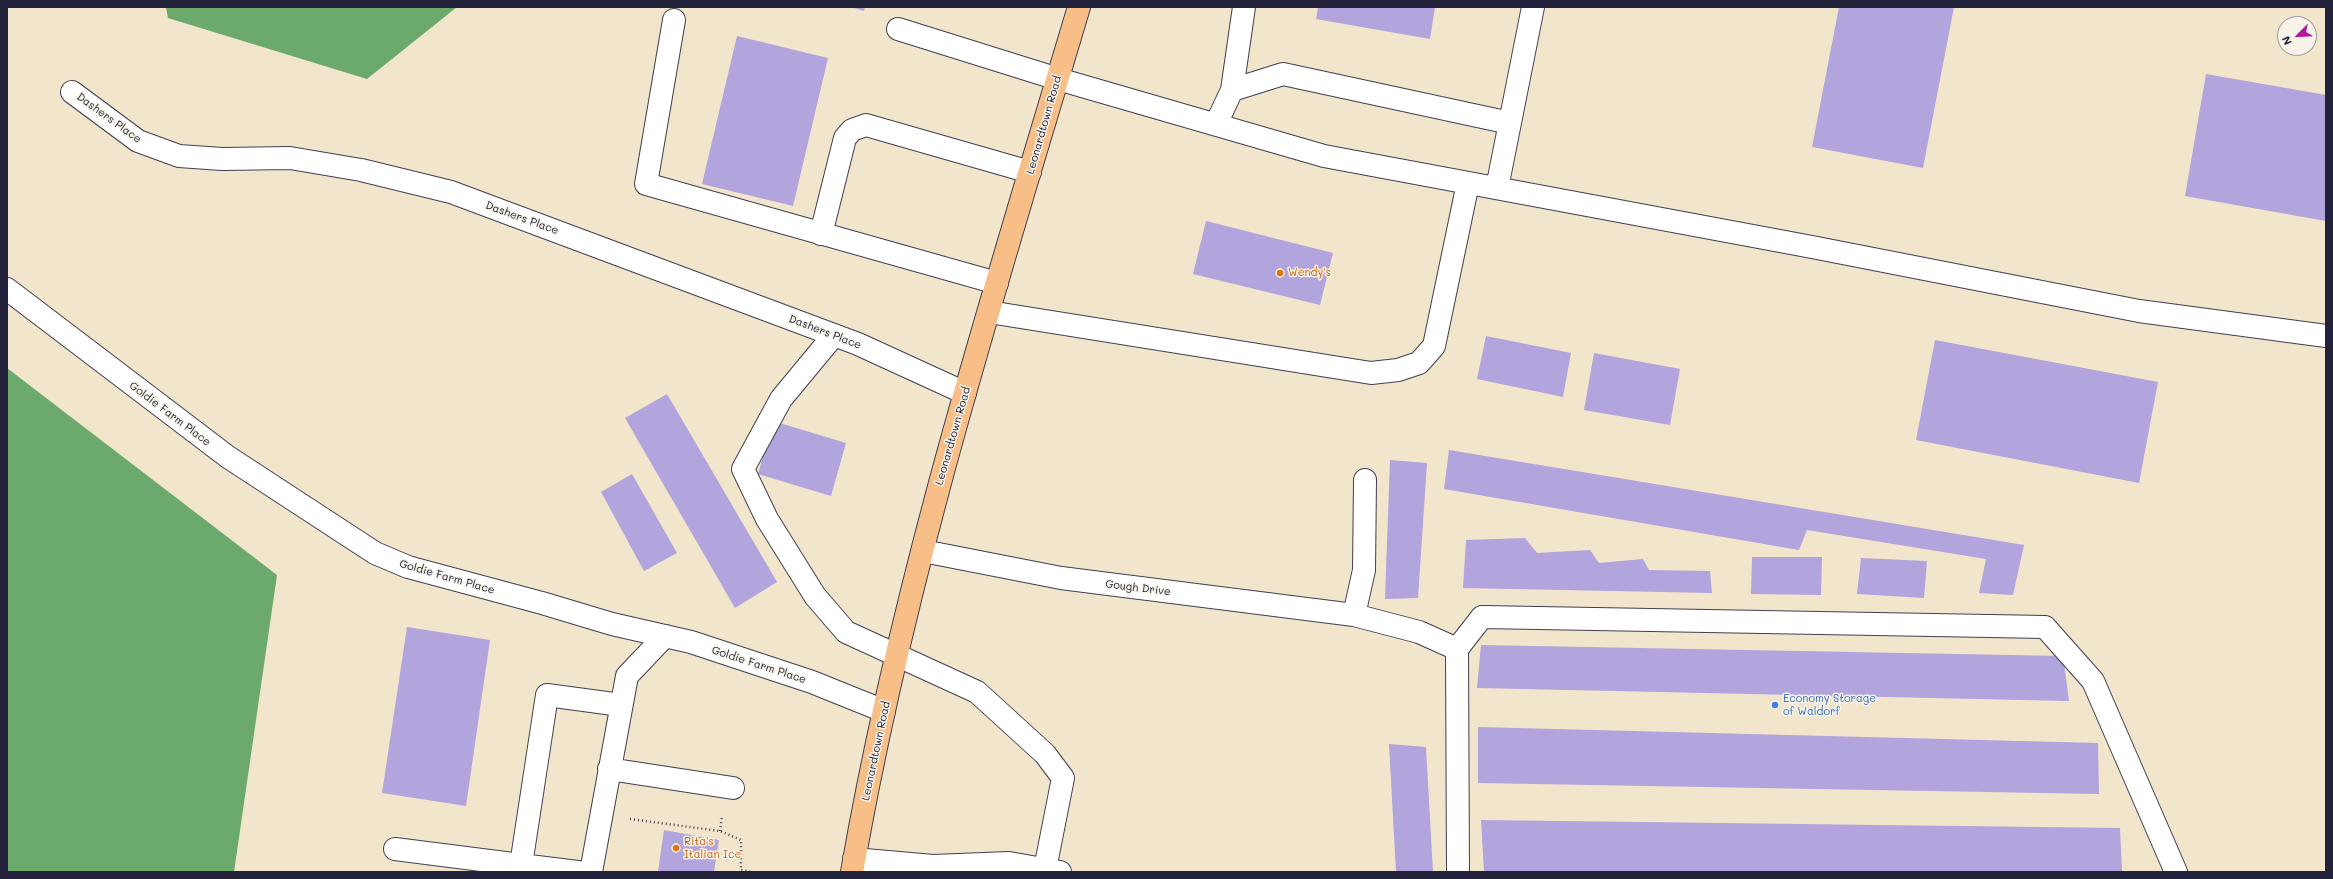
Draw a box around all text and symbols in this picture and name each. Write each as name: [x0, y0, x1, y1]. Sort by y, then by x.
north arrow: [2277, 16, 2317, 56]
text: N: [2278, 34, 2295, 48]
street label: Leonardtown Road: [1024, 74, 1064, 176]
street label: Dashers Place: [74, 90, 144, 146]
street label: Dashers Place: [484, 199, 560, 237]
place label: Wendy's: [1288, 266, 1331, 280]
marker: Wendy's: [1275, 268, 1285, 278]
street label: Dashers Place: [787, 312, 863, 352]
street label: Goldie Farm Place: [127, 379, 213, 449]
street label: Leonardtown Road: [933, 385, 973, 487]
street label: Goldie Farm Place: [398, 557, 496, 597]
street label: Gough Drive: [1105, 577, 1171, 599]
street label: Goldie Farm Place: [710, 643, 808, 687]
place label: Economy Storage of Waldorf: [1783, 692, 1876, 718]
street label: Leonardtown Road: [859, 700, 893, 802]
marker: Economy Storage of Waldorf: [1770, 700, 1780, 710]
place label: Rita's Italian Ice: [684, 835, 741, 861]
marker: Rita's Italian Ice: [671, 843, 681, 853]

